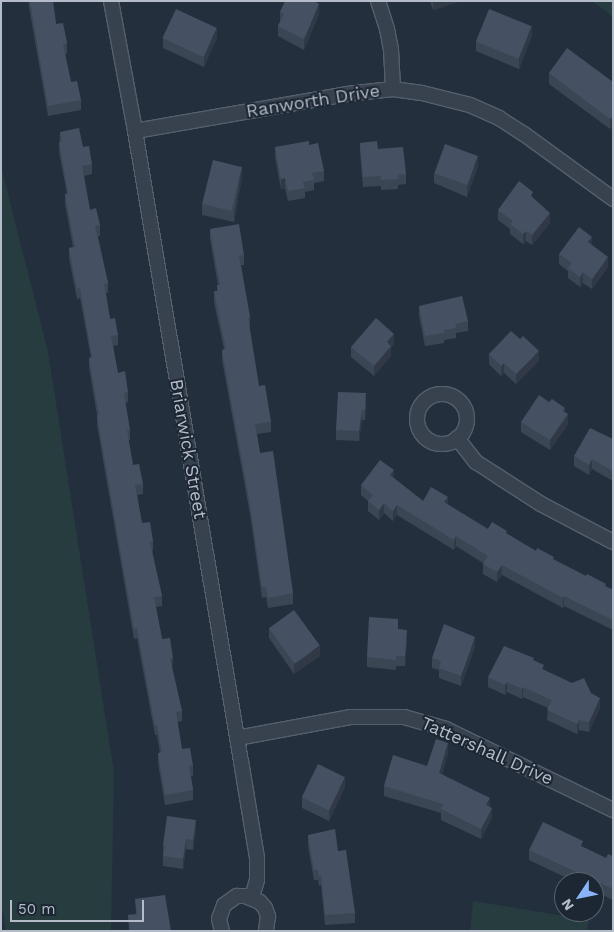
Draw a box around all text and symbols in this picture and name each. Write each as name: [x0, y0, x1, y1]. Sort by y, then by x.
street label: Ranworth Drive: [245, 80, 381, 122]
street label: Briarwick Street: [165, 377, 211, 521]
street label: Tattershall Drive: [417, 712, 557, 790]
north arrow: [554, 872, 604, 922]
scale bar: [12, 890, 146, 922]
text: N: [558, 896, 577, 914]
text: 50 m: [18, 900, 55, 918]

